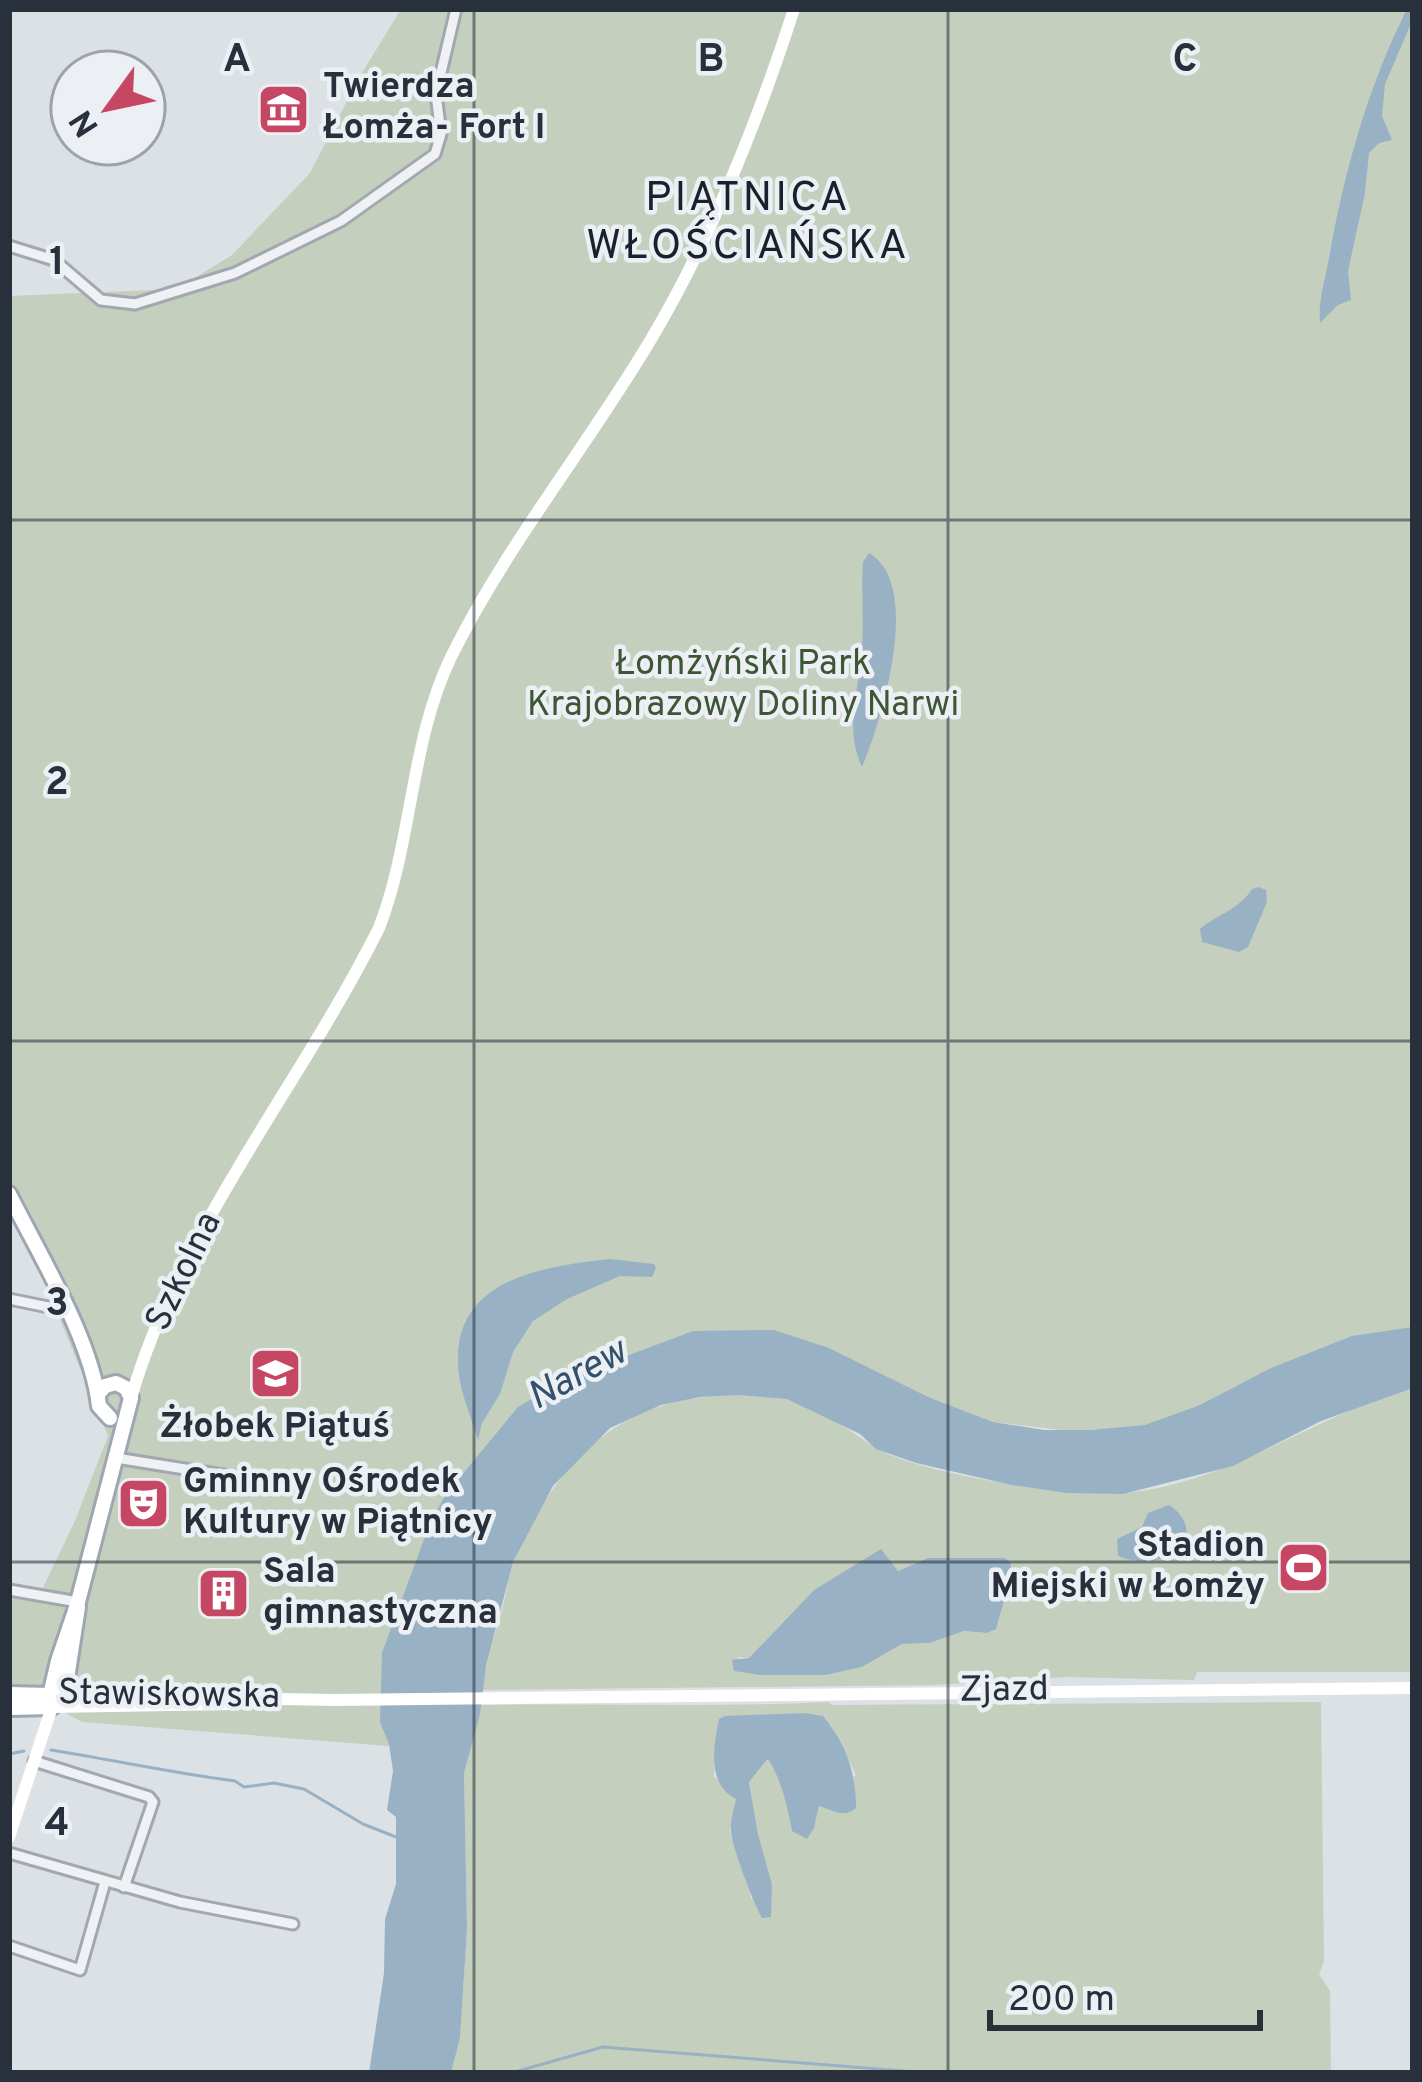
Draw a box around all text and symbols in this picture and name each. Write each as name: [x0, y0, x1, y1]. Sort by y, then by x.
text: A: [223, 37, 251, 86]
text: B: [698, 37, 724, 86]
text: C: [1173, 37, 1197, 86]
north arrow: [48, 48, 168, 168]
place label: Twierdza Łomża- Fort I: [323, 65, 546, 152]
museum icon: Twierdza Łomża- Fort I: [256, 81, 312, 137]
text: N: [62, 101, 110, 144]
district label: PIĄTNICA WŁOŚCIAŃSKA: [586, 173, 910, 274]
text: 1: [49, 240, 65, 289]
park label: Łomżyński Park Krajobrazowy Doliny Narwi: [527, 642, 959, 729]
text: 2: [45, 760, 69, 809]
street label: Szkolna: [137, 1205, 233, 1339]
text: 3: [45, 1281, 69, 1330]
water label: Narew: [520, 1328, 638, 1423]
school or university icon: Żłobek Piątuś: [247, 1345, 303, 1401]
place label: Żłobek Piątuś: [160, 1403, 390, 1451]
place label: Gminny Ośrodek Kultury w Piątnicy: [183, 1460, 493, 1547]
theatre icon: Gminny Ośrodek Kultury w Piątnicy: [116, 1476, 172, 1532]
place label: Stadion Miejski w Łomży: [990, 1524, 1265, 1611]
sports icon: Stadion Miejski w Łomży: [1276, 1540, 1332, 1596]
place label: Sala gimnastyczna: [263, 1550, 498, 1637]
building icon: Sala gimnastyczna: [196, 1566, 252, 1622]
street label: Zjazd: [959, 1667, 1049, 1715]
street label: Stawiskowska: [58, 1671, 280, 1721]
text: 4: [44, 1801, 70, 1850]
scale bar: [990, 1956, 1260, 2030]
text: 200 m: [1008, 1978, 1115, 2024]

